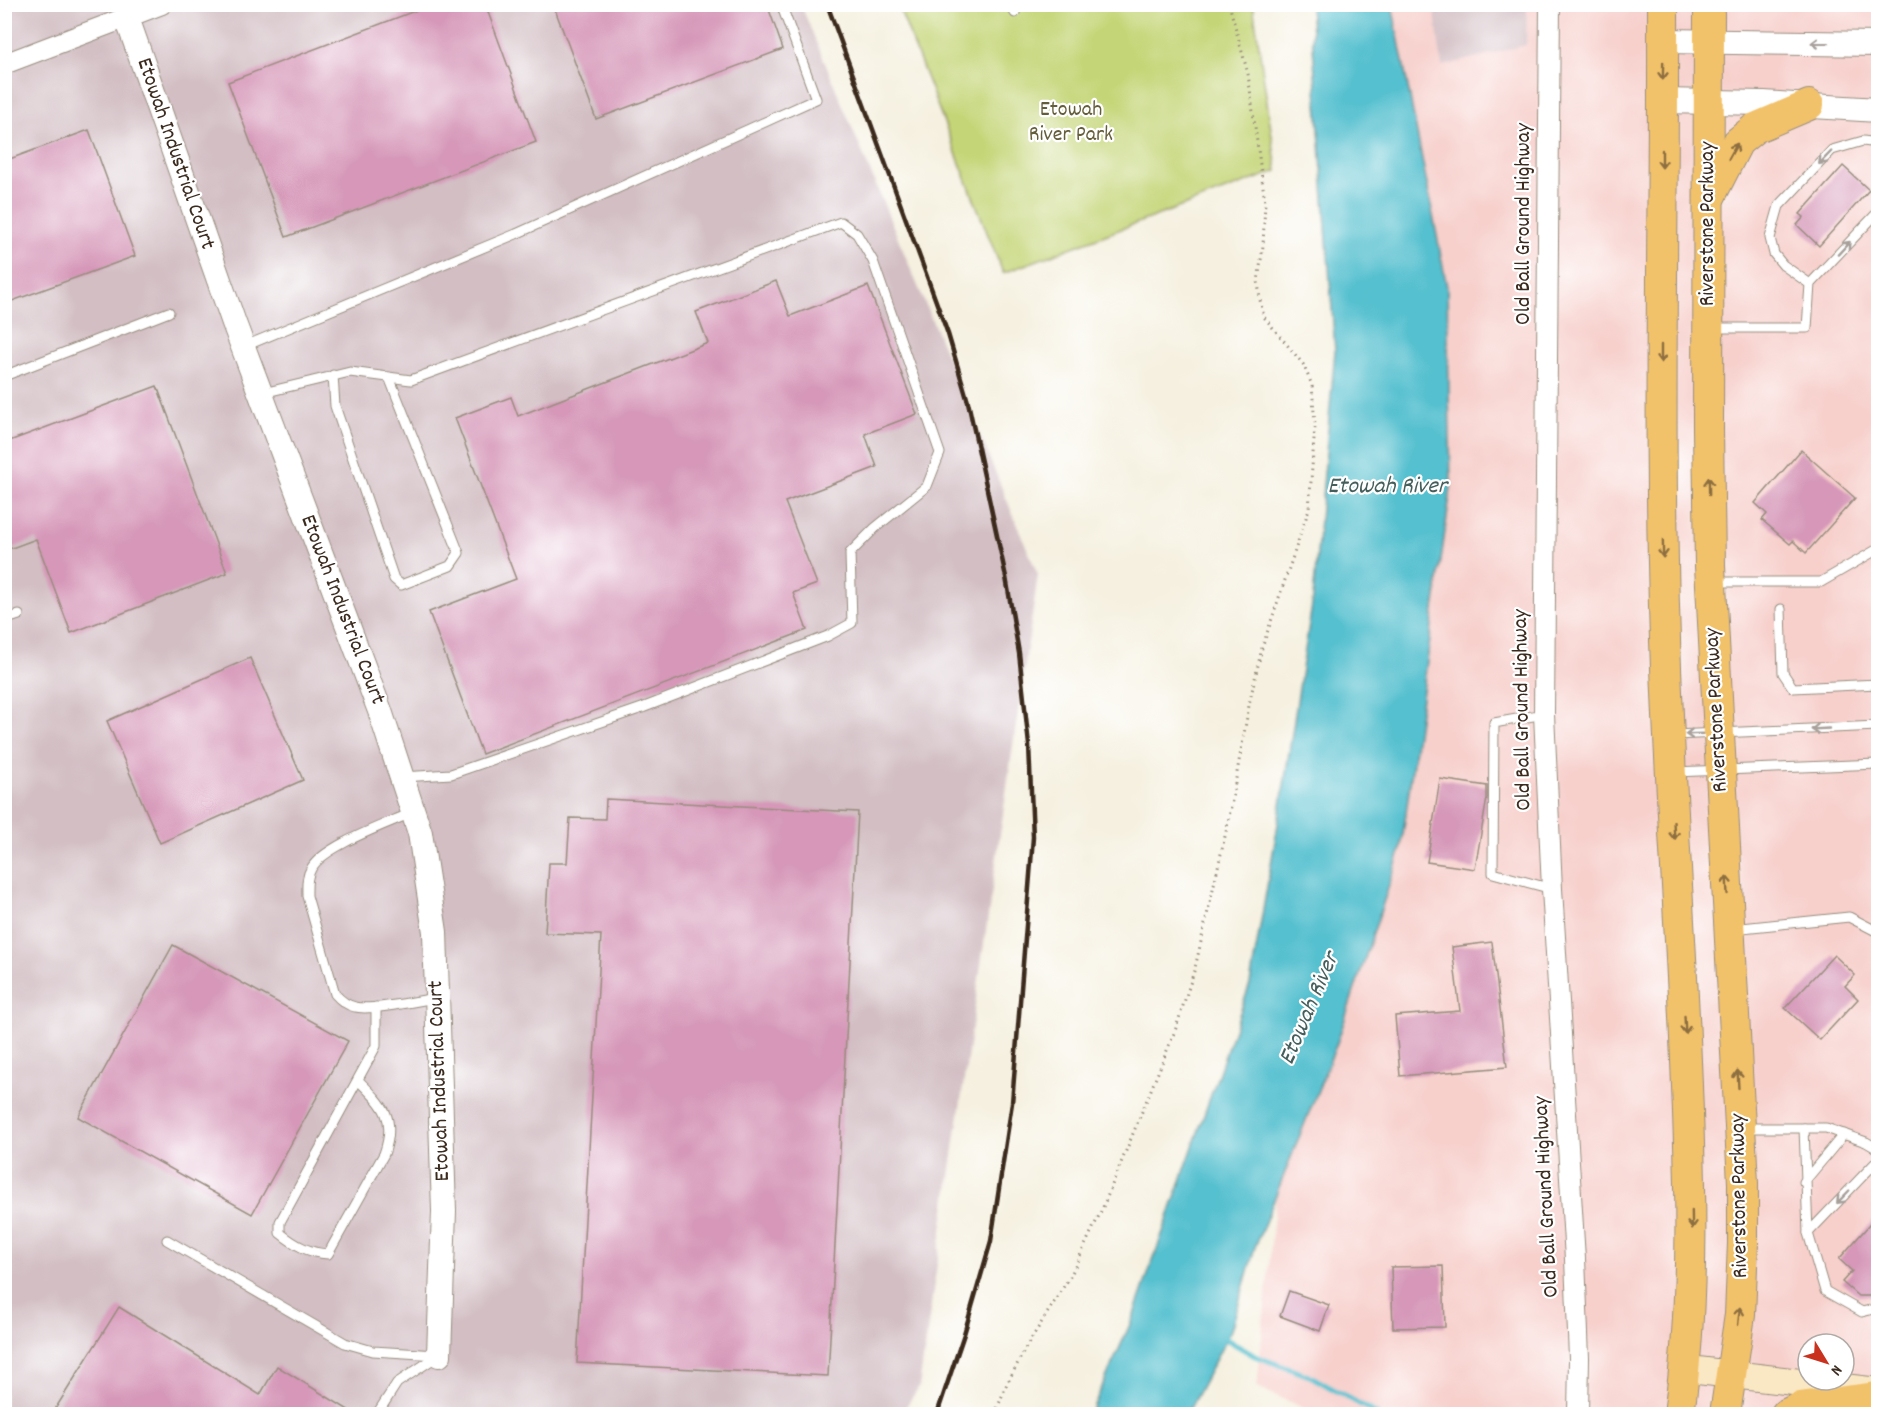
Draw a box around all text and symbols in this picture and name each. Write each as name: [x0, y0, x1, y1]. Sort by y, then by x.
one-way arrow: [1811, 37, 1831, 49]
street label: Etowah Industrial Court: [128, 54, 222, 254]
one-way arrow: [1657, 60, 1669, 80]
park label: Etowah River Park: [1029, 95, 1113, 151]
street label: Old Ball Ground Highway: [1509, 122, 1540, 325]
street label: Riverstone Parkway: [1693, 141, 1724, 306]
one-way arrow: [1728, 142, 1739, 160]
one-way arrow: [1656, 149, 1668, 169]
one-way arrow: [1818, 150, 1832, 165]
one-way arrow: [1837, 241, 1851, 256]
one-way arrow: [1655, 344, 1667, 364]
water label: Etowah River: [1327, 470, 1450, 504]
one-way arrow: [1703, 477, 1714, 497]
street label: Etowah Industrial Court: [292, 511, 392, 709]
one-way arrow: [1657, 539, 1669, 559]
street label: Old Ball Ground Highway: [1506, 608, 1540, 811]
street label: Riverstone Parkway: [1697, 626, 1737, 793]
one-way arrow: [1811, 723, 1831, 734]
one-way arrow: [1684, 729, 1704, 740]
one-way arrow: [1669, 820, 1680, 840]
one-way arrow: [1721, 875, 1732, 895]
water label: Etowah River: [1271, 945, 1350, 1070]
street label: Etowah Industrial Court: [421, 980, 459, 1182]
one-way arrow: [1679, 1015, 1690, 1035]
one-way arrow: [1732, 1070, 1743, 1090]
street label: Old Ball Ground Highway: [1526, 1094, 1568, 1299]
street label: Riverstone Parkway: [1723, 1112, 1757, 1279]
one-way arrow: [1836, 1189, 1851, 1204]
one-way arrow: [1686, 1210, 1697, 1230]
one-way arrow: [1734, 1307, 1745, 1327]
north arrow: [1796, 1332, 1856, 1392]
text: N: [1824, 1360, 1847, 1380]

